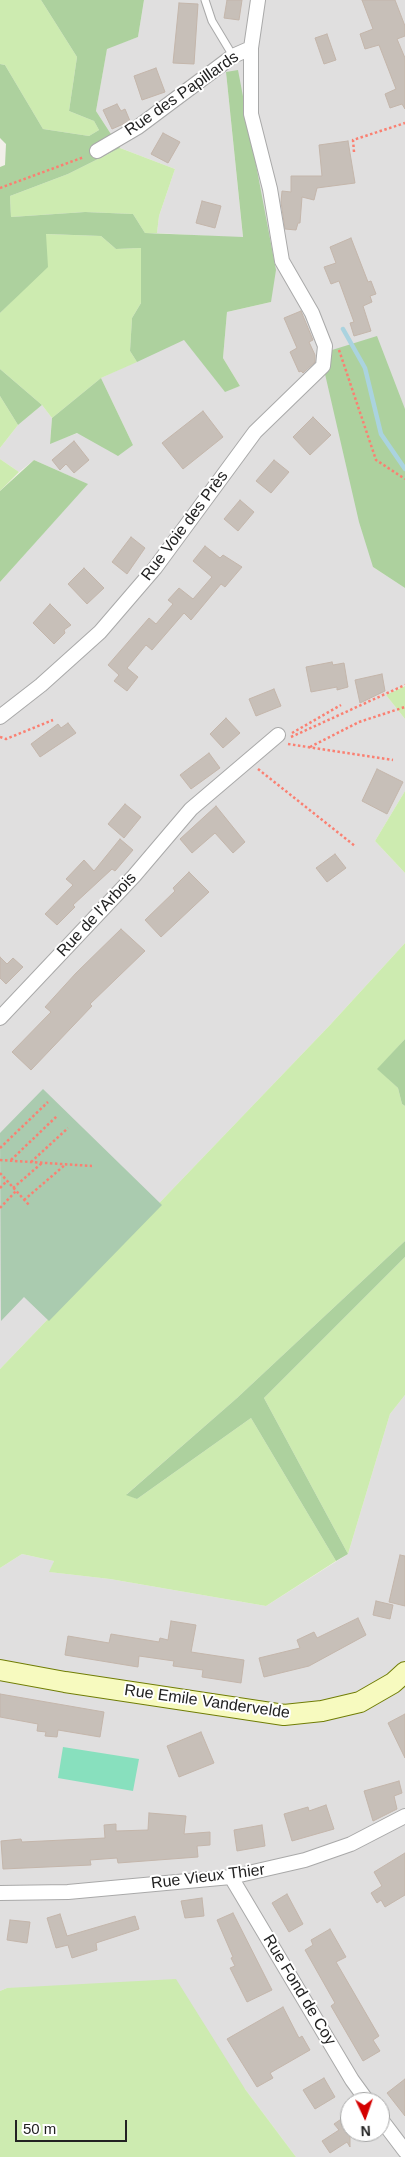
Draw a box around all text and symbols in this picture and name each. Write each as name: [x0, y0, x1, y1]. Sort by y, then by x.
street label: Rue des Papillards: [121, 48, 243, 140]
street label: Rue Voie des Près: [137, 467, 233, 585]
street label: Rue de l'Arbois: [53, 869, 141, 961]
street label: Rue Emile Vandervelde: [123, 1681, 291, 1723]
street label: Rue Vieux Thier: [150, 1860, 266, 1894]
street label: Rue Fond de Coy: [258, 1931, 340, 2049]
north arrow: [340, 2092, 390, 2142]
scale bar: [18, 2110, 130, 2142]
text: 50 m: [23, 2120, 56, 2137]
text: N: [360, 2123, 371, 2139]

